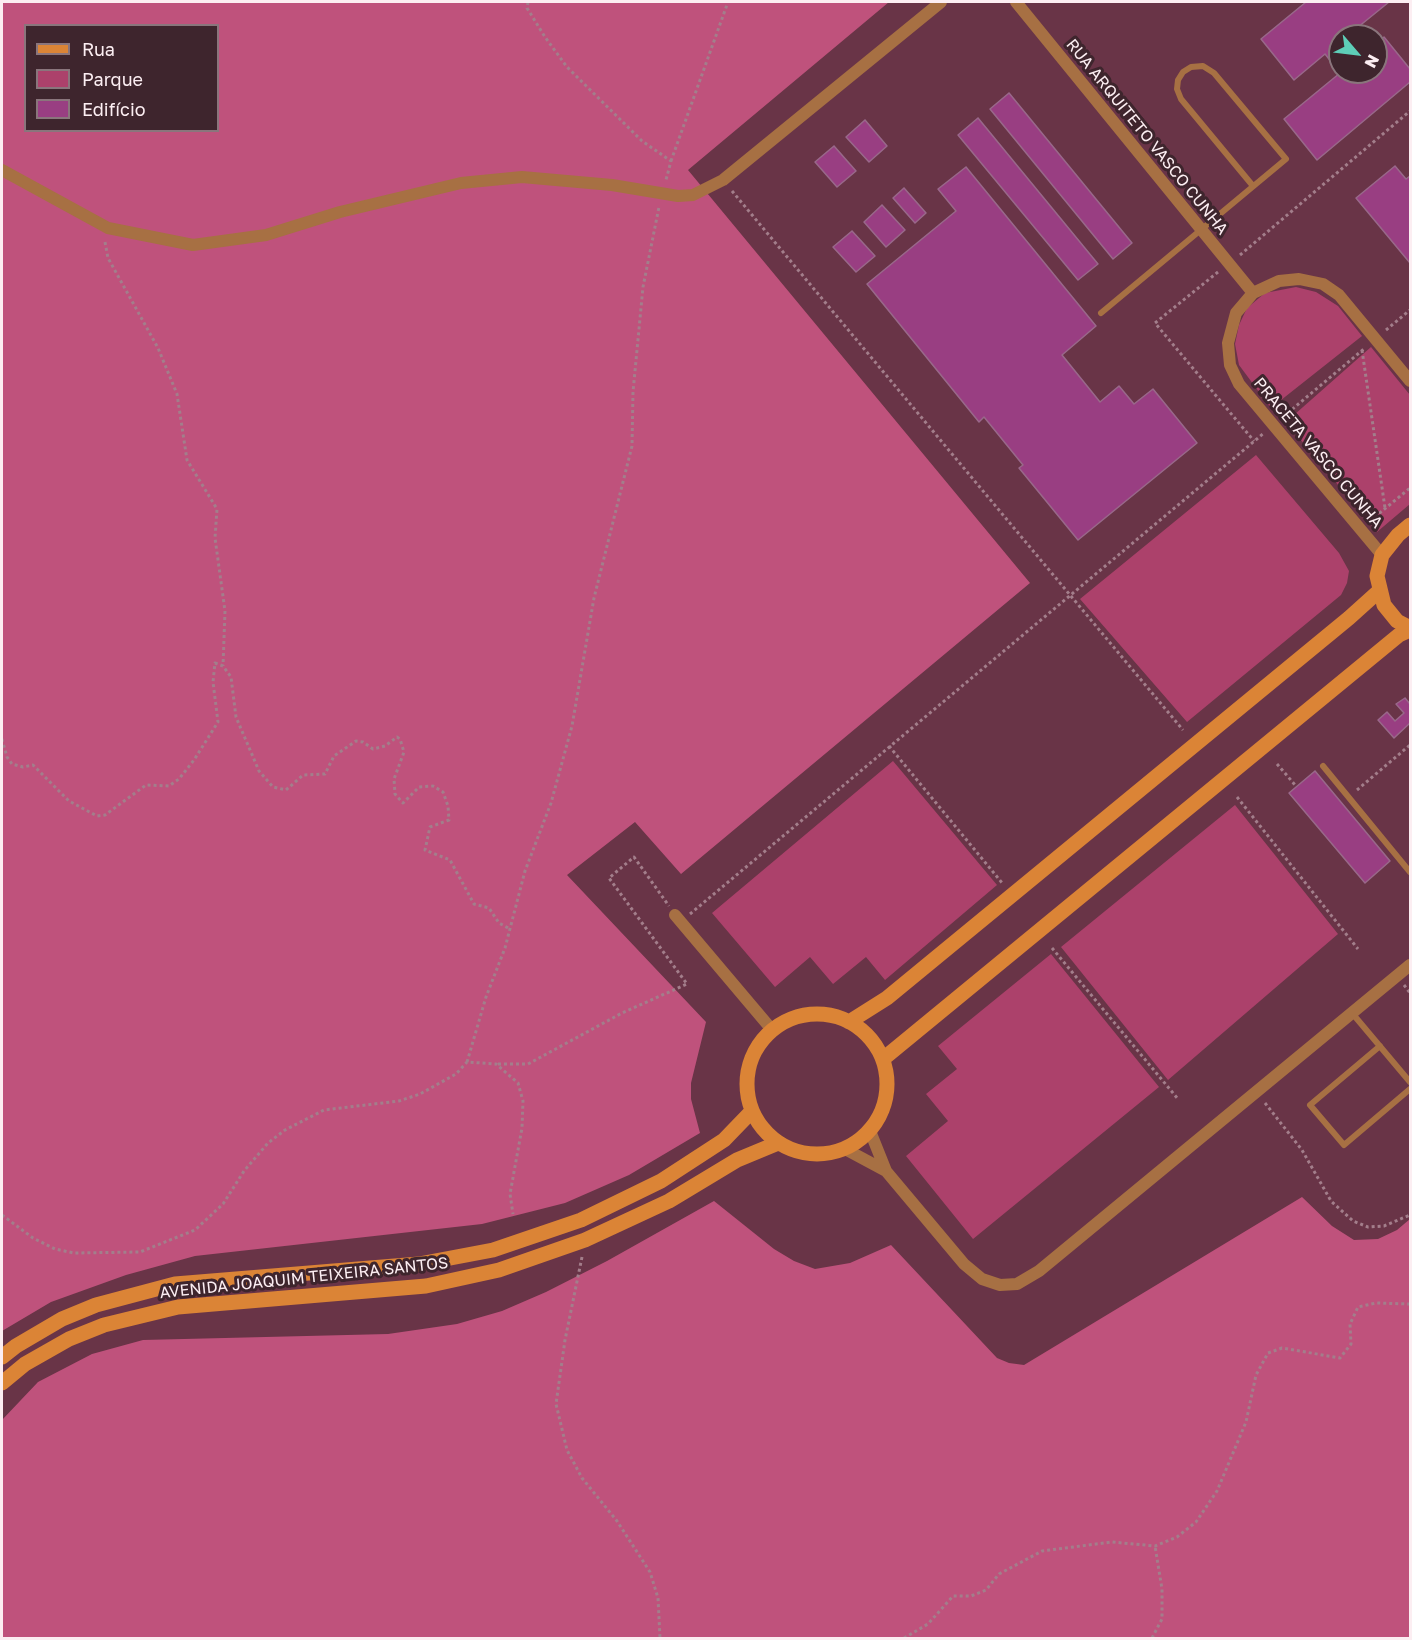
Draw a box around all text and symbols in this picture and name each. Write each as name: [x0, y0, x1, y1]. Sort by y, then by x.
legend: [24, 24, 219, 132]
north arrow: [1328, 24, 1388, 84]
street label: RUA ARQUITETO VASCO CUNHA: [1062, 35, 1232, 239]
text: Rua: [82, 38, 115, 60]
text: N: [1360, 51, 1384, 72]
text: Parque: [82, 68, 143, 90]
text: Edifício: [82, 98, 146, 120]
street label: PRACETA VASCO CUNHA: [1249, 374, 1387, 532]
street label: AVENIDA JOAQUIM TEIXEIRA SANTOS: [159, 1253, 449, 1303]

